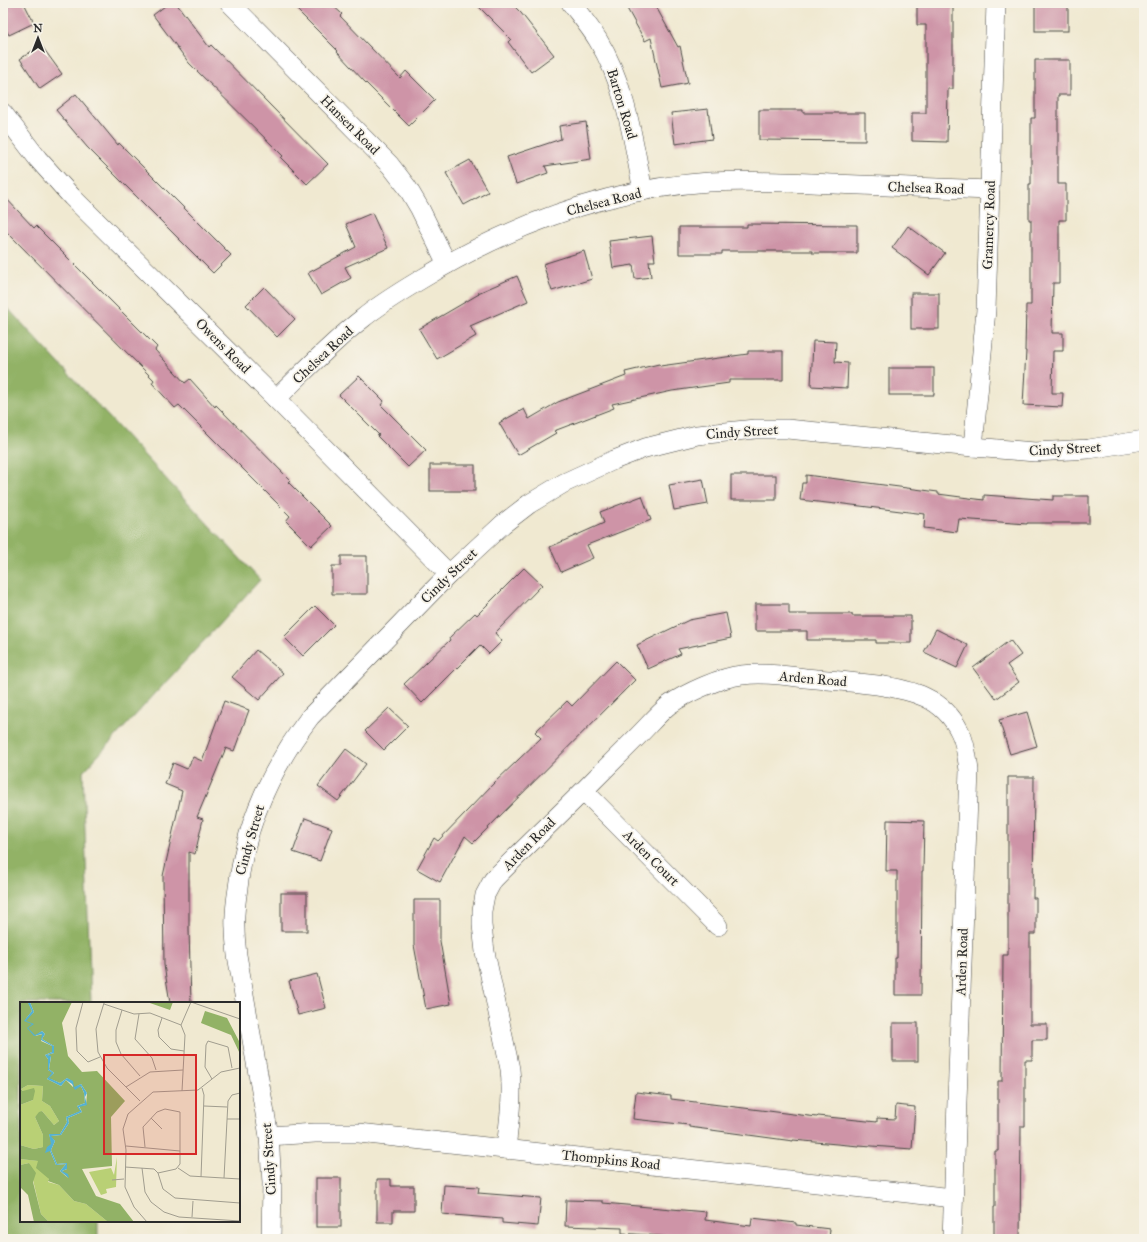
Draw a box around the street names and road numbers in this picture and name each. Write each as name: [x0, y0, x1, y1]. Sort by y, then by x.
street label: Barton Road: [603, 67, 641, 141]
street label: Hansen Road: [317, 92, 383, 158]
street label: Chelsea Road: [887, 178, 965, 198]
street label: Gramercy Road: [979, 180, 999, 270]
street label: Chelsea Road: [565, 184, 643, 220]
street label: Owens Road: [192, 315, 254, 377]
street label: Chelsea Road: [289, 323, 357, 387]
street label: Cindy Street: [705, 421, 779, 443]
street label: Cindy Street: [1028, 439, 1102, 459]
street label: Cindy Street: [417, 545, 481, 607]
street label: Arden Road: [777, 667, 848, 690]
street label: Cindy Street: [232, 803, 268, 877]
street label: Arden Road: [498, 814, 559, 875]
street label: Arden Court: [619, 826, 683, 890]
street label: Arden Road: [952, 928, 972, 997]
street label: Cindy Street: [258, 1122, 280, 1196]
street label: Thompkins Road: [561, 1146, 661, 1174]

